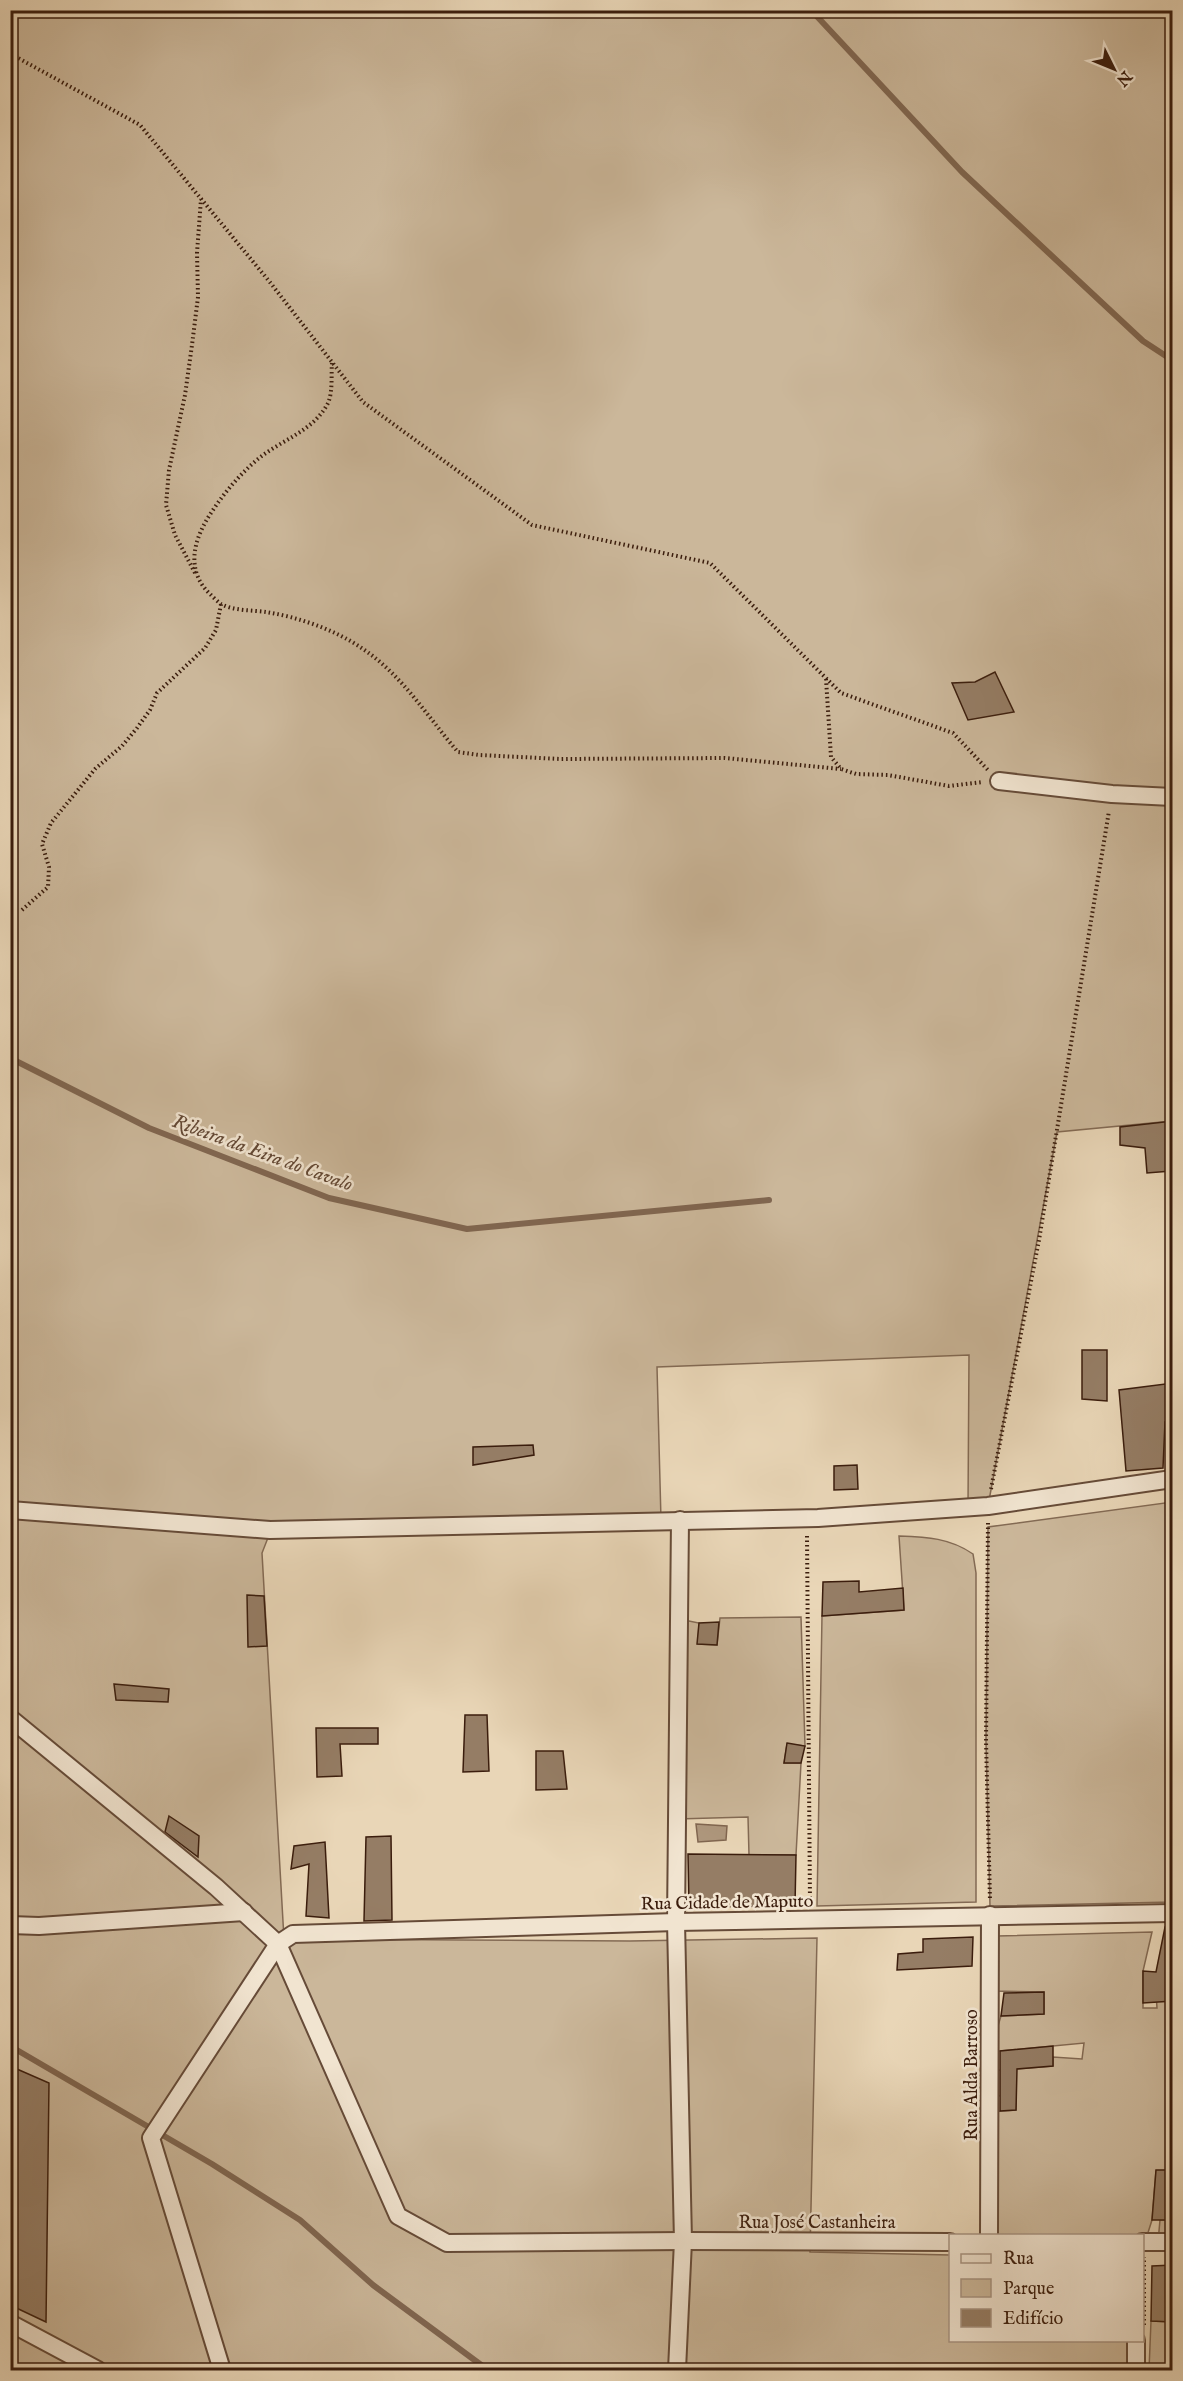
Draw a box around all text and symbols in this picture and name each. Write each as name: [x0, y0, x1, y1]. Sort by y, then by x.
north arrow: [1084, 39, 1144, 99]
text: N: [1111, 65, 1136, 90]
water label: Ribeira da Eira do Cavalo: [169, 1109, 356, 1198]
street label: Rua Cidade de Maputo: [641, 1890, 814, 1917]
street label: Rua Alda Barroso: [961, 2009, 984, 2141]
street label: Rua José Castanheira: [738, 2212, 896, 2235]
legend: [949, 2234, 1144, 2342]
text: Rua: [1003, 2248, 1034, 2271]
text: Parque: [1003, 2278, 1054, 2301]
text: Edifício: [1003, 2308, 1064, 2331]

